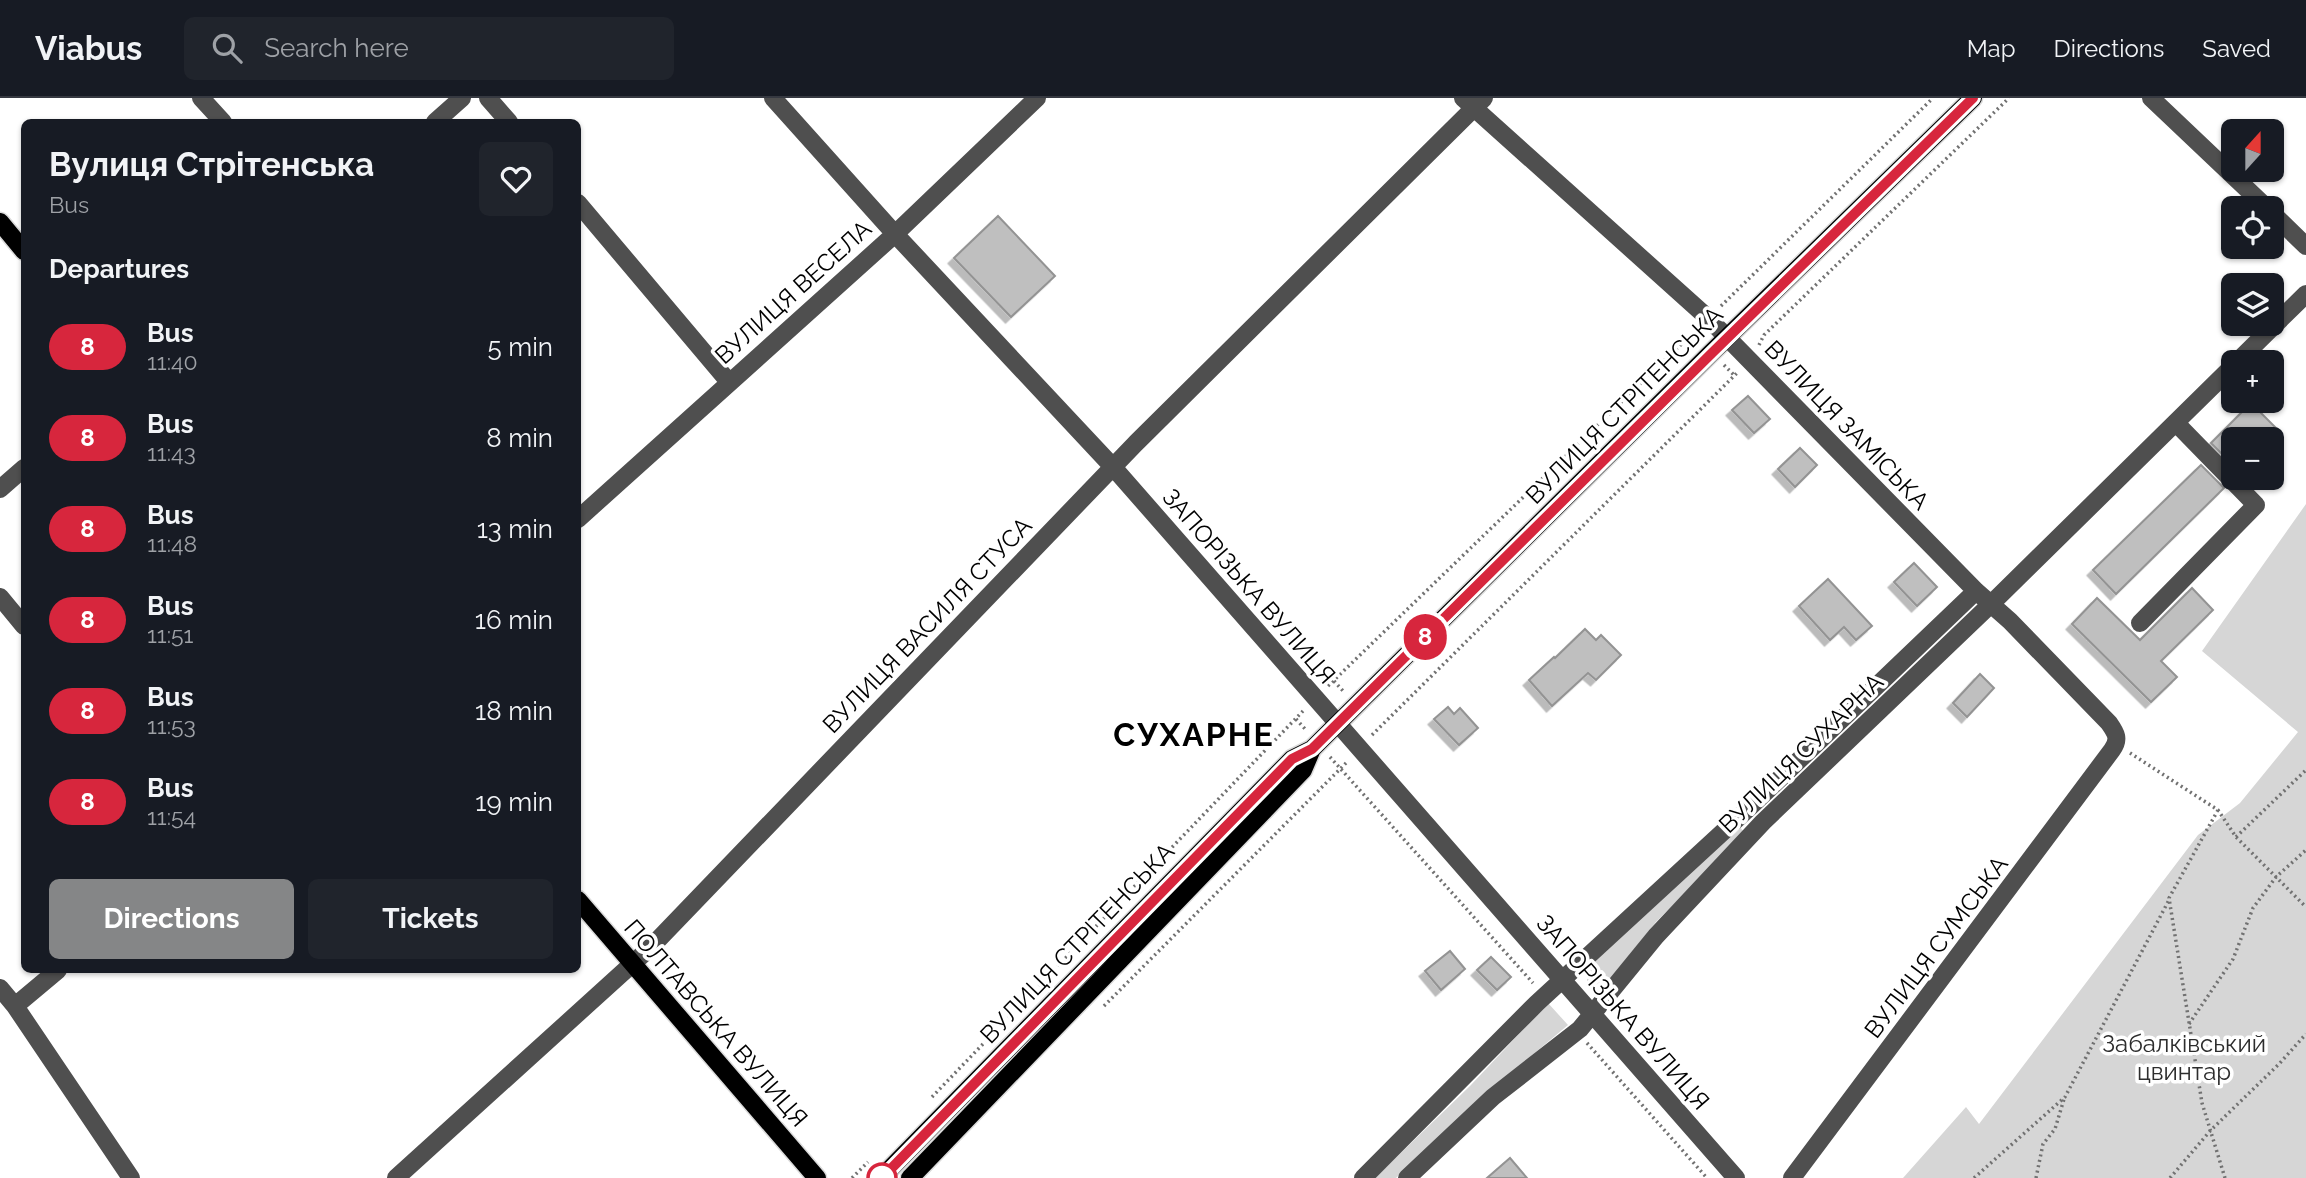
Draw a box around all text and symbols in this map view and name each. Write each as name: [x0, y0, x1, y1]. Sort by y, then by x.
search box: [184, 17, 674, 80]
text: Viabus: [35, 29, 142, 68]
icon: search: [208, 29, 246, 67]
text: Search here: [264, 33, 409, 63]
text: Map: [1967, 34, 2016, 63]
text: Directions: [2054, 34, 2164, 63]
text: Saved: [2202, 34, 2271, 63]
north arrow: [2221, 119, 2284, 182]
map controls: [2221, 119, 2284, 490]
button: heart: [479, 142, 553, 216]
text: Вулиця Стрітенська: [49, 145, 374, 184]
text: Bus: [49, 191, 89, 218]
button: locate: [2221, 196, 2284, 259]
street label: ВУЛИЦЯ ВЕСЕЛА: [709, 214, 877, 370]
text: Departures: [49, 254, 189, 284]
button: layers: [2221, 273, 2284, 336]
street label: ВУЛИЦЯ СТРІТЕНСЬКА: [1519, 300, 1729, 510]
text: Bus: [147, 318, 194, 348]
text: 8: [80, 332, 95, 361]
text: 5 min: [487, 332, 553, 362]
street label: ВУЛИЦЯ ЗАМІСЬКА: [1759, 334, 1935, 516]
text: 11:40: [147, 348, 198, 375]
button: +: [2221, 350, 2284, 413]
text: Bus: [147, 409, 194, 439]
text: 8: [80, 423, 95, 452]
text: 8 min: [486, 423, 553, 453]
button: −: [2221, 427, 2284, 490]
text: 11:43: [147, 439, 196, 466]
street label: ЗАПОРІЗЬКА ВУЛИЦЯ: [1156, 483, 1342, 689]
text: Bus: [147, 500, 194, 530]
street label: ВУЛИЦЯ ВАСИЛЯ СТУСА: [816, 511, 1038, 739]
text: 8: [80, 514, 95, 543]
text: 13 min: [477, 514, 553, 544]
text: 11:48: [147, 530, 197, 557]
text: Bus: [147, 591, 194, 621]
text: 8: [80, 605, 95, 634]
text: 16 min: [475, 605, 553, 635]
line badge: 8: [1402, 614, 1448, 660]
text: 11:51: [147, 621, 193, 648]
text: 8: [1418, 622, 1432, 651]
street label: ВУЛИЦЯ СУХАРНА: [1713, 667, 1889, 839]
text: Bus: [147, 682, 194, 712]
text: 8: [80, 696, 95, 725]
text: 18 min: [475, 696, 553, 726]
text: 11:53: [147, 712, 196, 739]
district label: СУХАРНЕ: [1113, 716, 1275, 753]
text: Bus: [147, 773, 194, 803]
text: 8: [80, 787, 95, 816]
text: 19 min: [475, 787, 553, 817]
text: 11:54: [147, 803, 196, 830]
street label: ВУЛИЦЯ СТРІТЕНСЬКА: [974, 837, 1180, 1049]
street label: ВУЛИЦЯ СУМСЬКА: [1858, 850, 2014, 1044]
button: Directions: [49, 879, 294, 959]
button: Tickets: [308, 879, 553, 959]
street label: ЗАПОРІЗЬКА ВУЛИЦЯ: [1530, 909, 1716, 1115]
street label: ПОЛТАВСЬКА ВУЛИЦЯ: [618, 913, 814, 1133]
park label: Забалківський цвинтар: [2102, 1029, 2266, 1086]
unlabelled marker: [867, 1163, 897, 1178]

